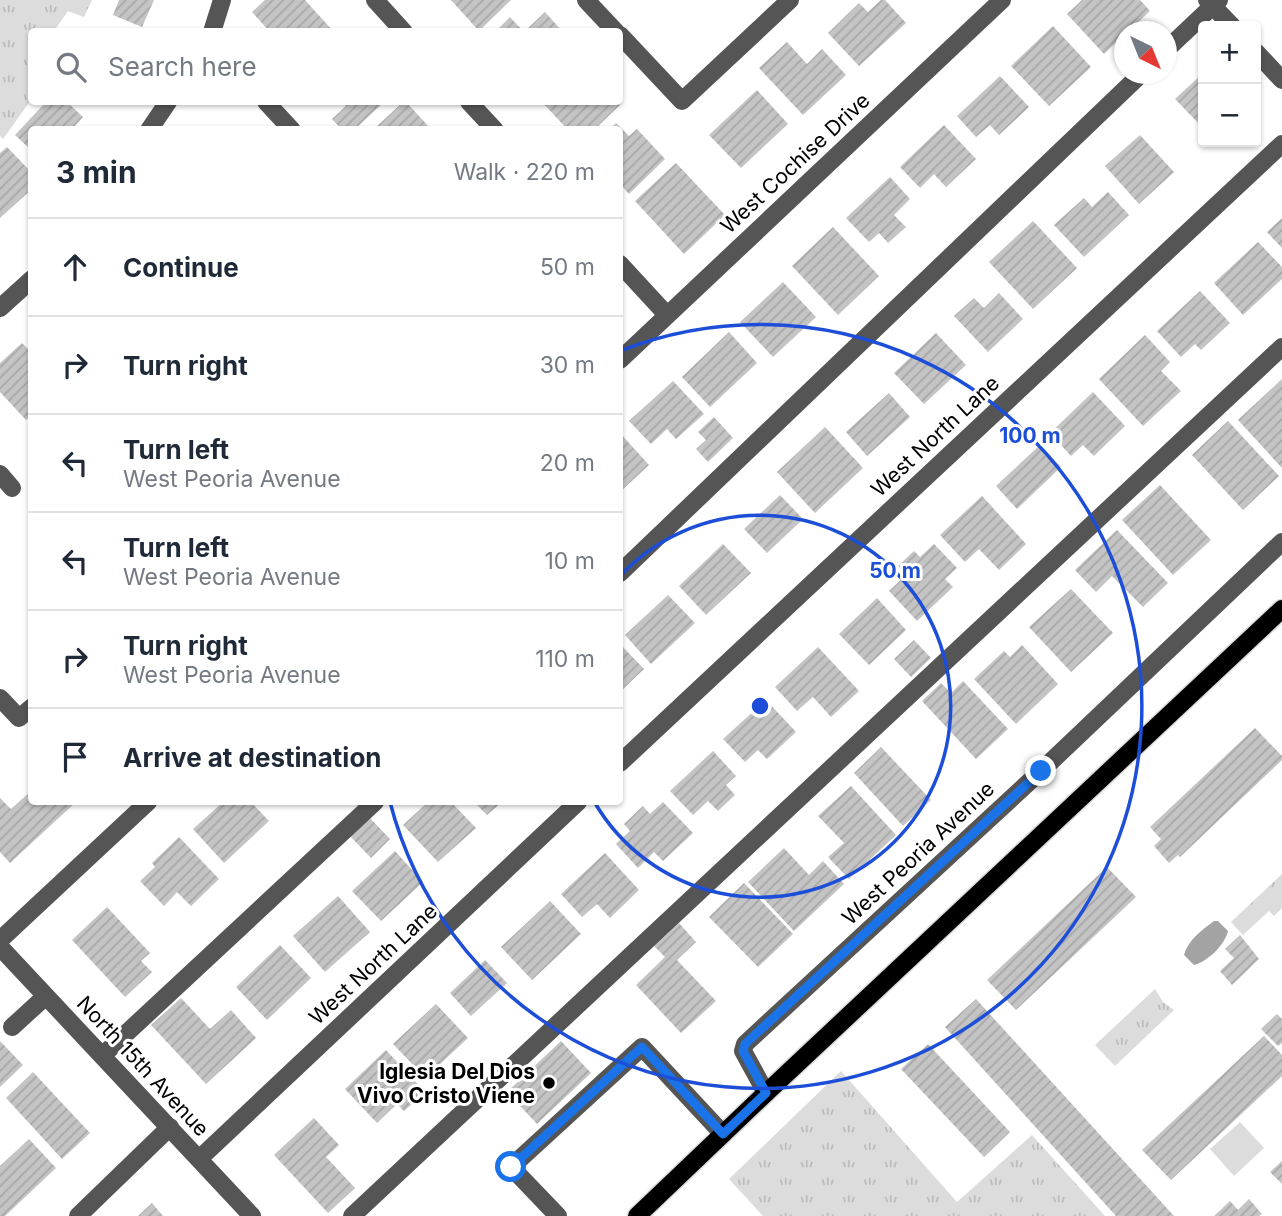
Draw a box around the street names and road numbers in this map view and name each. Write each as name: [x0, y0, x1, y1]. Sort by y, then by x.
street label: West Cochise Drive: [715, 88, 875, 238]
street label: West North Lane: [866, 370, 1004, 502]
street label: West Peoria Avenue: [837, 776, 999, 930]
street label: West North Lane: [304, 898, 442, 1030]
street label: North 15th Avenue: [72, 991, 214, 1141]

